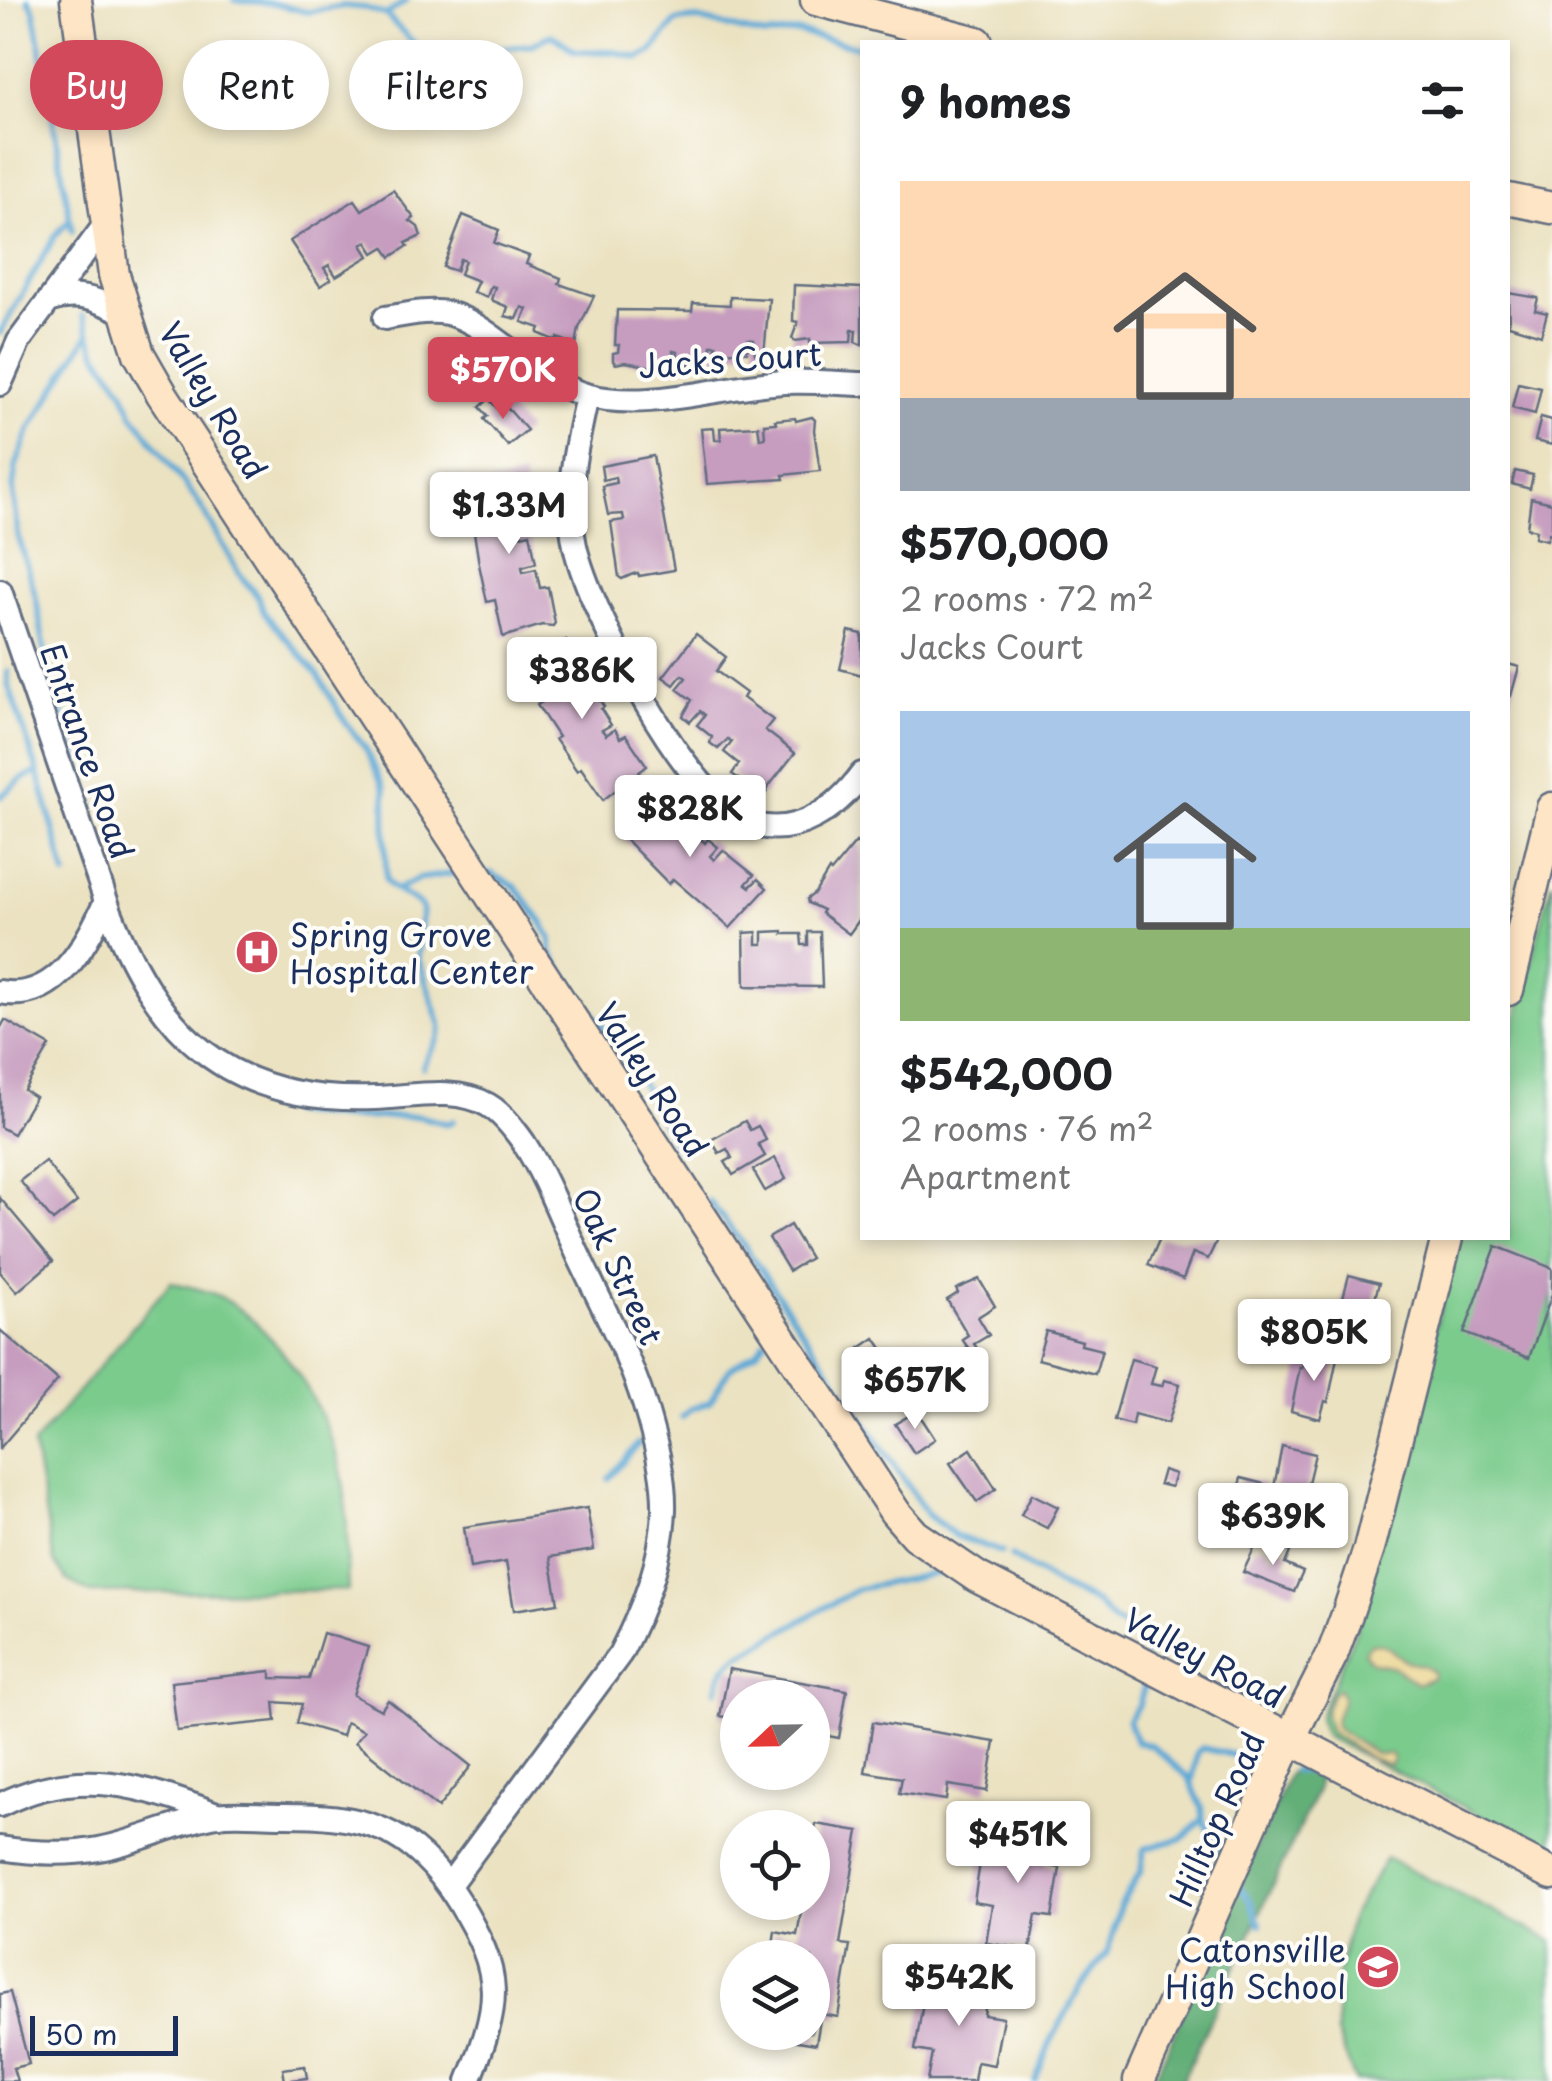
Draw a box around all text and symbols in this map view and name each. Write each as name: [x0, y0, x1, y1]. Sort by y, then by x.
chip: Buy: [30, 40, 163, 130]
chip: Rent: [183, 40, 329, 130]
chip: Filters: [349, 40, 523, 130]
text: 9 homes: [900, 69, 1071, 132]
icon: filters: [1415, 73, 1470, 128]
icon: home: [1095, 246, 1275, 426]
street label: Valley Road: [148, 312, 280, 488]
street label: Jacks Court: [637, 329, 823, 389]
pin: $570K: [433, 337, 573, 422]
text: $570K: [450, 345, 556, 393]
pin: $1.33M: [428, 472, 590, 557]
text: $1.33M: [452, 480, 566, 528]
text: $570,000: [900, 511, 1109, 574]
text: 2 rooms · 72 m²: [900, 574, 1154, 622]
text: Jacks Court: [900, 622, 1083, 670]
street label: Entrance Road: [29, 637, 147, 865]
pin: $386K: [512, 637, 652, 722]
text: $386K: [529, 645, 635, 693]
pin: $828K: [620, 775, 760, 860]
icon: home: [1095, 776, 1275, 956]
text: $828K: [637, 783, 743, 831]
place label: Spring Grove Hospital Center: [290, 910, 533, 995]
hospital icon: Spring Grove Hospital Center: [234, 929, 280, 975]
street label: Valley Road: [585, 992, 721, 1166]
text: $542,000: [900, 1041, 1113, 1104]
text: 2 rooms · 76 m²: [900, 1104, 1154, 1152]
text: Apartment: [900, 1152, 1071, 1200]
street label: Oak Street: [562, 1180, 676, 1352]
pin: $805K: [1244, 1299, 1384, 1384]
text: $805K: [1260, 1307, 1368, 1355]
pin: $657K: [845, 1347, 985, 1432]
text: $657K: [864, 1355, 966, 1403]
pin: $639K: [1203, 1483, 1343, 1568]
text: $639K: [1220, 1491, 1326, 1539]
street label: Valley Road: [1116, 1594, 1294, 1720]
north arrow: [720, 1680, 830, 1790]
map controls: [720, 1680, 830, 2050]
street label: Hilltop Road: [1156, 1724, 1276, 1914]
pin: $451K: [948, 1801, 1088, 1886]
text: $451K: [968, 1809, 1068, 1857]
button: locate: [720, 1810, 830, 1920]
place label: Catonsville High School: [1165, 1925, 1346, 2010]
button: layers: [720, 1940, 830, 2050]
pin: $542K: [889, 1944, 1029, 2029]
school or university icon: Catonsville High School: [1355, 1944, 1401, 1990]
text: $542K: [904, 1952, 1014, 2000]
scale bar: [30, 2011, 178, 2056]
text: 50 m: [45, 2012, 118, 2055]

